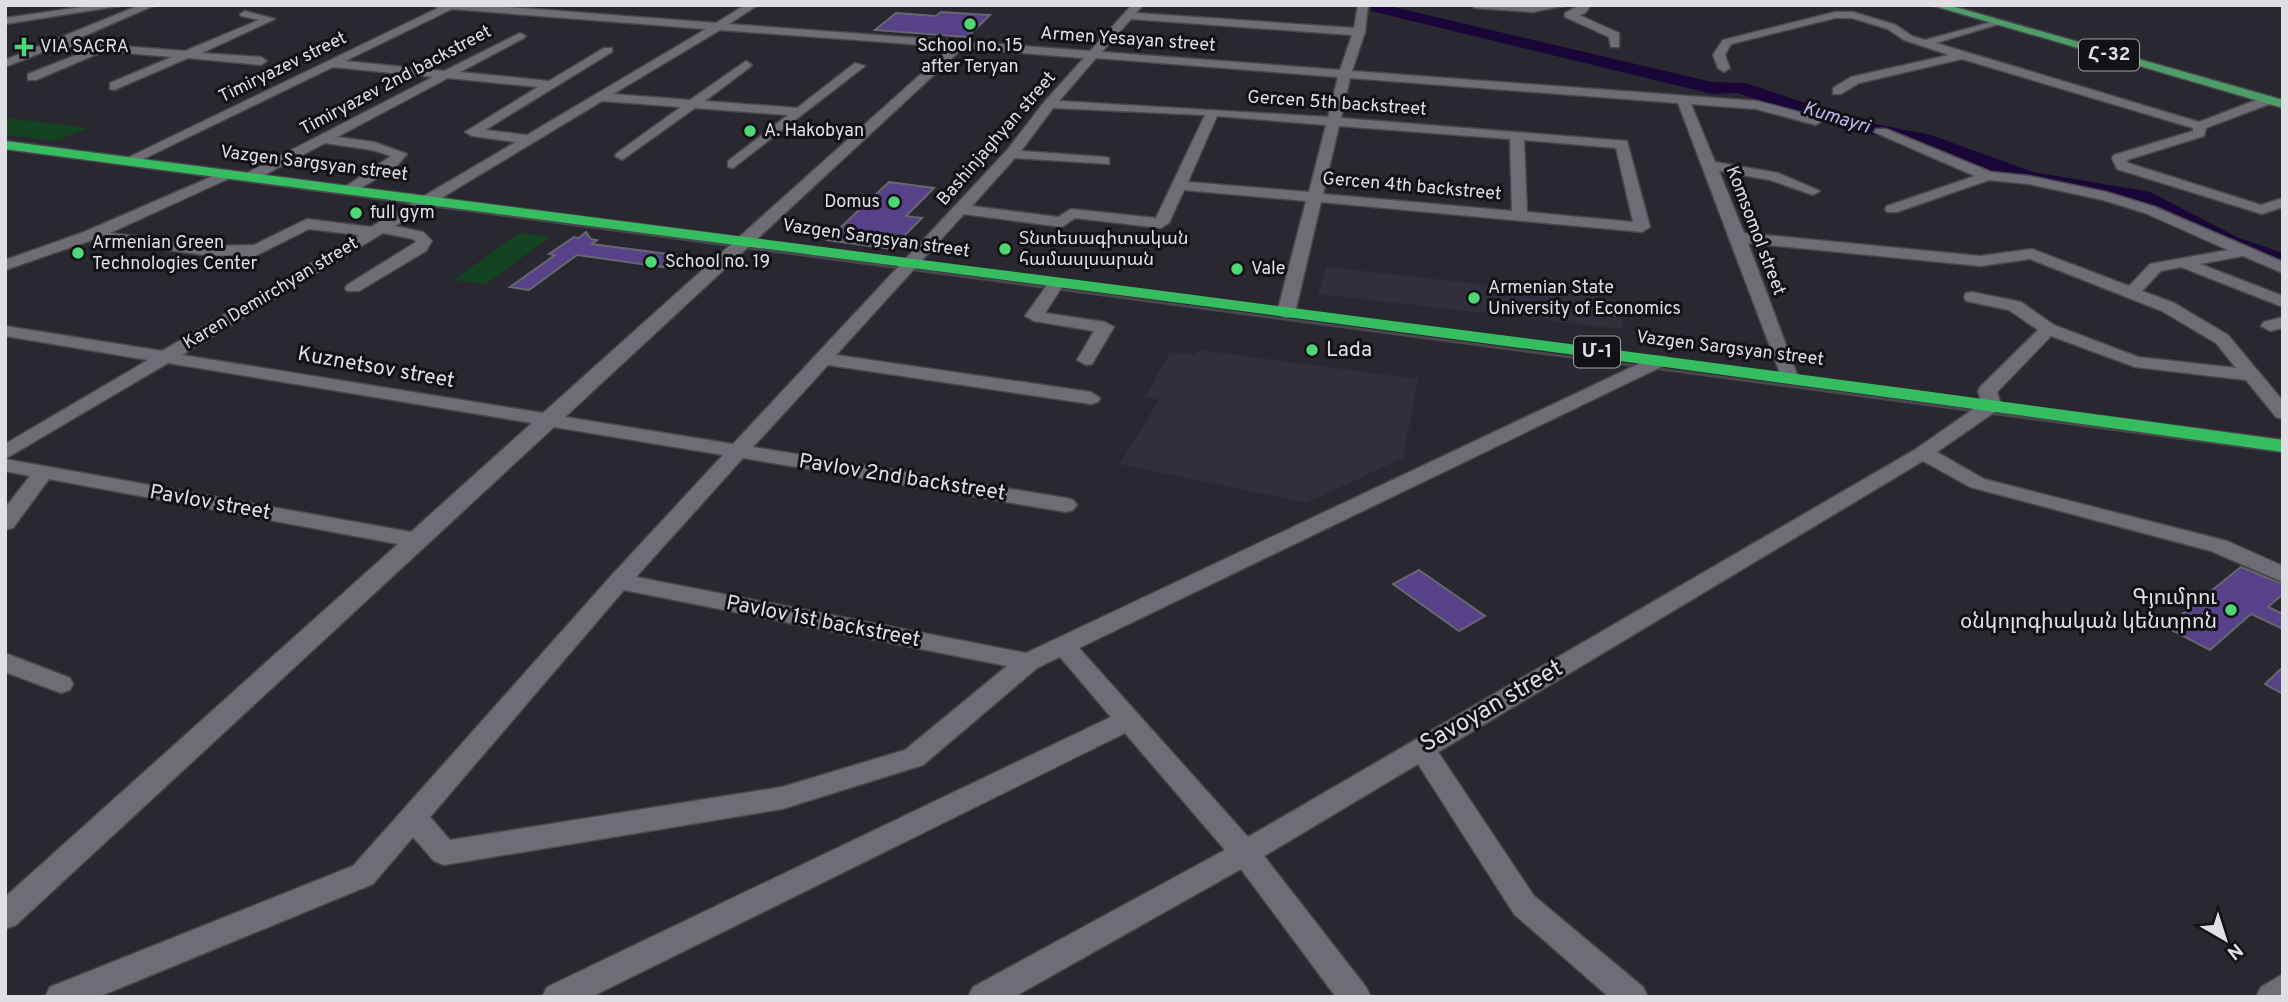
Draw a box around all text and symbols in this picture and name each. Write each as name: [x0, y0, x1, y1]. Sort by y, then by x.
marker: School no. 15 after Teryan: [962, 16, 978, 32]
street label: Timiryazev 2nd backstreet: [296, 21, 496, 141]
street label: Armen Yesayan street: [1040, 22, 1216, 58]
street label: Timiryazev street: [215, 27, 351, 109]
place label: School no. 15 after Teryan: [917, 35, 1023, 79]
place label: VIA SACRA: [40, 36, 129, 59]
marker: VIA SACRA: [14, 37, 34, 57]
road number: Հ-32: [2079, 40, 2139, 70]
street label: Bashinjaghyan street: [932, 67, 1062, 211]
street label: Gercen 5th backstreet: [1247, 86, 1427, 122]
water label: Kumayri: [1800, 96, 1874, 140]
place label: A. Hakobyan: [764, 120, 864, 143]
marker: A. Hakobyan: [742, 123, 758, 139]
street label: Vazgen Sargsyan street: [219, 141, 409, 187]
street label: Komsomol street: [1720, 163, 1790, 299]
street label: Gercen 4th backstreet: [1321, 168, 1503, 206]
place label: Domus: [824, 191, 880, 214]
marker: Domus: [886, 194, 902, 210]
place label: full gym: [370, 202, 435, 225]
marker: full gym: [348, 205, 364, 221]
street label: Vazgen Sargsyan street: [781, 214, 971, 264]
place label: Տնտեսագիտական համասլսարան: [1019, 228, 1189, 272]
place label: Armenian Green Technologies Center: [92, 232, 258, 276]
street label: Karen Demirchyan street: [179, 233, 363, 355]
marker: Տնտեսագիտական համասլսարան: [997, 241, 1013, 257]
marker: Armenian Green Technologies Center: [70, 245, 86, 261]
place label: School no. 19: [665, 251, 770, 274]
marker: School no. 19: [643, 254, 659, 270]
place label: Vale: [1251, 258, 1285, 281]
marker: Vale: [1229, 261, 1245, 277]
place label: Armenian State University of Economics: [1488, 277, 1681, 321]
marker: Armenian State University of Economics: [1466, 290, 1482, 306]
street label: Vazgen Sargsyan street: [1635, 326, 1825, 372]
road number: Մ-1: [1574, 336, 1620, 368]
place label: Lada: [1326, 337, 1372, 364]
street label: Kuznetsov street: [295, 341, 457, 395]
marker: Lada: [1304, 342, 1320, 358]
street label: Pavlov 2nd backstreet: [797, 448, 1007, 508]
street label: Pavlov street: [147, 479, 273, 527]
place label: Գյումրու օնկոլոգիական կենտրոն: [1960, 585, 2217, 636]
street label: Pavlov 1st backstreet: [724, 590, 922, 654]
marker: Գյումրու օնկոլոգիական կենտրոն: [2223, 602, 2239, 618]
street label: Savoyan street: [1415, 654, 1569, 760]
north arrow: [2190, 904, 2260, 974]
text: N: [2222, 937, 2247, 964]

